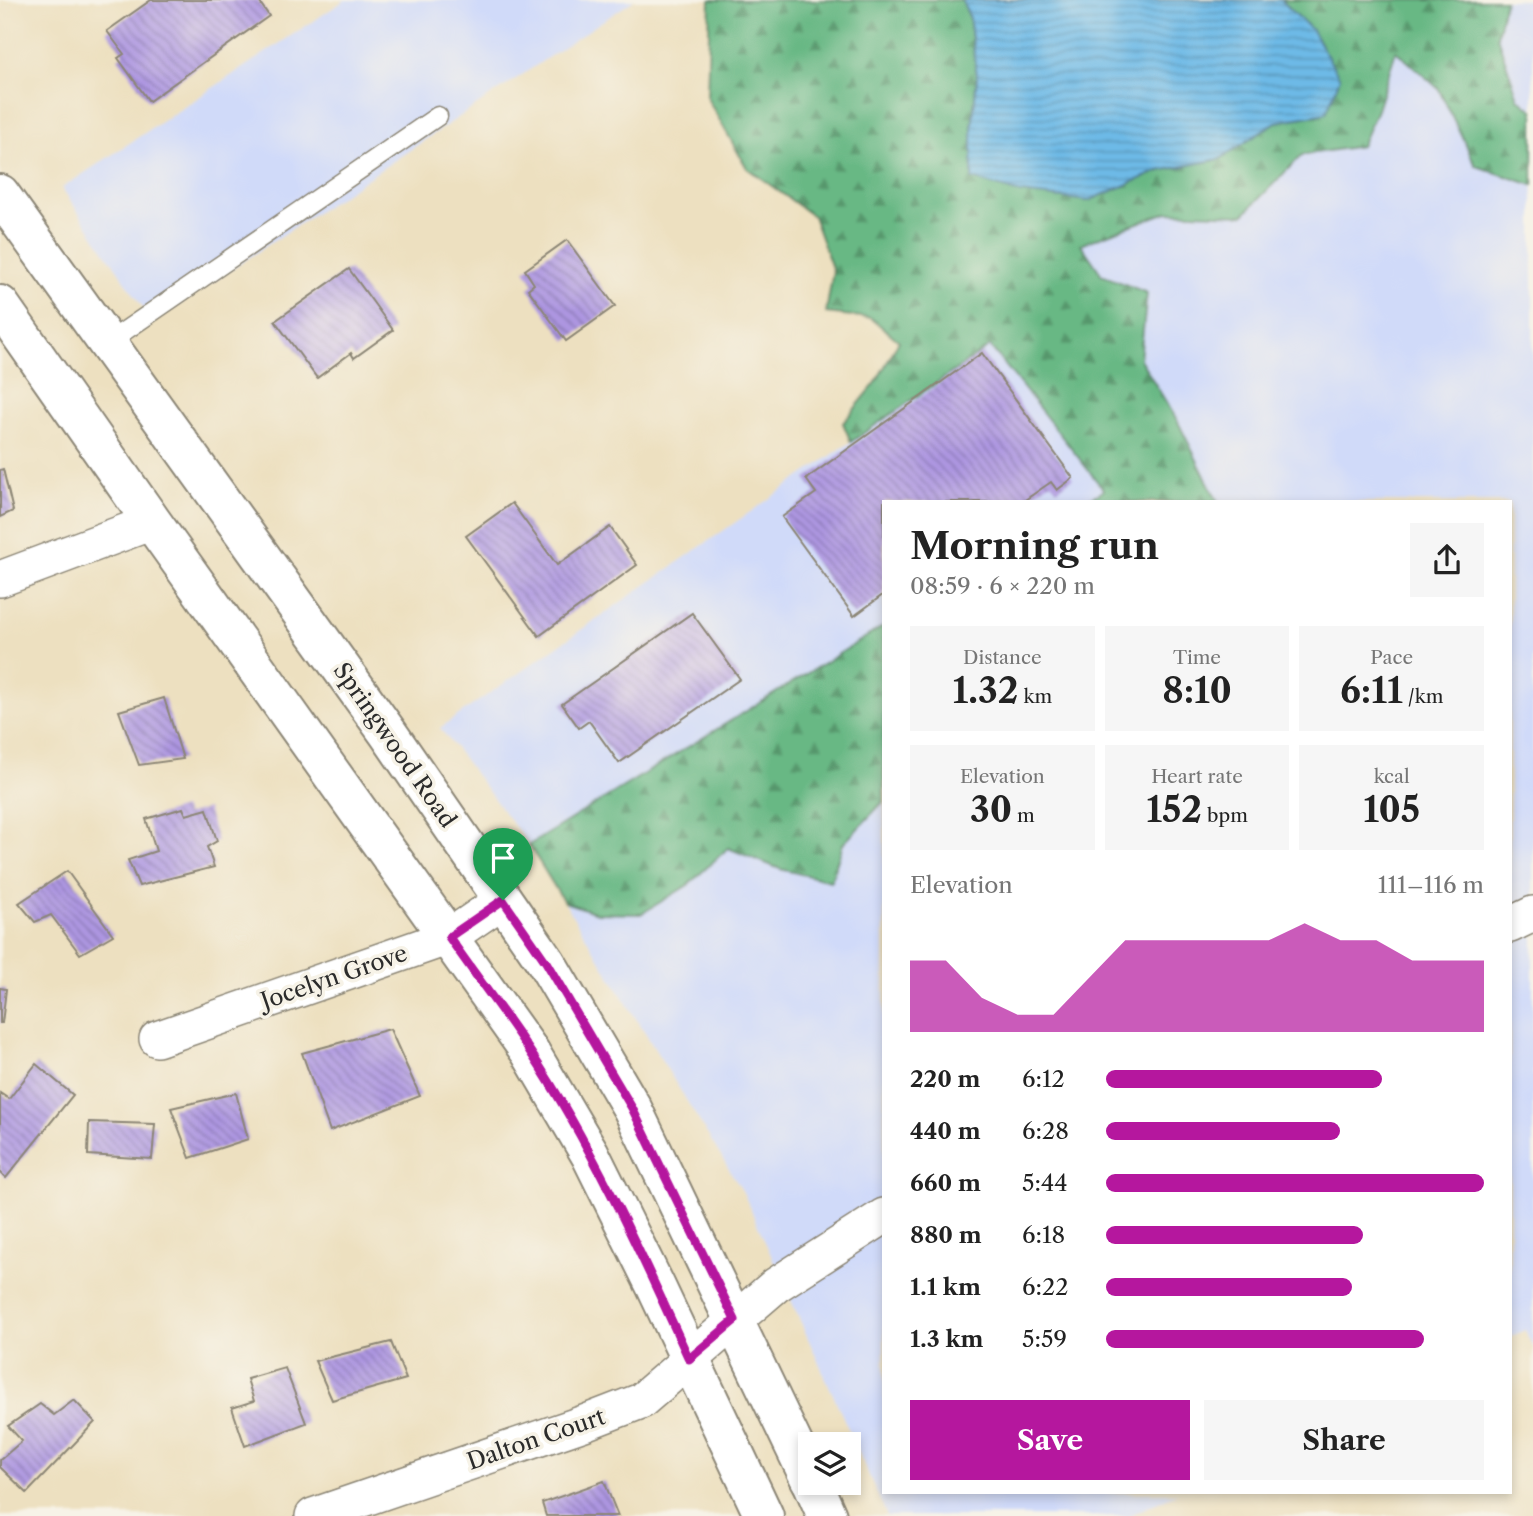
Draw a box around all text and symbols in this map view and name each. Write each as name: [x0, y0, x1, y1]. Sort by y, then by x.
text: Morning run: [910, 522, 1159, 569]
button: share: [1410, 523, 1484, 597]
text: 08:59 · 6 × 220 m: [910, 572, 1095, 600]
text: Distance: [963, 646, 1042, 669]
text: Time: [1173, 646, 1221, 669]
text: Pace: [1370, 646, 1413, 669]
street label: Springwood Road: [328, 657, 462, 833]
text: 1.32: [953, 669, 1018, 712]
text: 8:10: [1162, 669, 1232, 712]
text: 6:11: [1340, 669, 1403, 712]
text: km: [1018, 685, 1052, 708]
text: /km: [1403, 685, 1443, 708]
text: Elevation: [960, 765, 1045, 788]
text: Heart rate: [1151, 765, 1243, 788]
text: kcal: [1374, 765, 1410, 788]
text: 30: [970, 788, 1012, 831]
text: 152: [1146, 788, 1202, 831]
text: 105: [1363, 788, 1420, 831]
text: m: [1012, 804, 1035, 827]
text: bpm: [1202, 804, 1248, 827]
pin: [473, 828, 533, 900]
icon: arrive: [484, 839, 522, 877]
text: Elevation: [910, 871, 1013, 899]
text: 111–116 m: [1378, 871, 1484, 899]
street label: Jocelyn Grove: [254, 939, 411, 1016]
text: 220 m: [910, 1065, 981, 1093]
text: 6:12: [1022, 1065, 1065, 1093]
text: 440 m: [910, 1117, 981, 1145]
text: 6:28: [1022, 1117, 1069, 1145]
text: 660 m: [910, 1169, 981, 1197]
text: 5:44: [1022, 1169, 1068, 1197]
text: 880 m: [910, 1221, 982, 1249]
text: 6:18: [1022, 1221, 1065, 1249]
text: 1.1 km: [910, 1273, 981, 1301]
text: 6:22: [1022, 1273, 1068, 1301]
text: 1.3 km: [910, 1325, 984, 1353]
text: 5:59: [1022, 1325, 1067, 1353]
button: Save: [910, 1400, 1190, 1480]
button: Share: [1204, 1400, 1484, 1480]
street label: Dalton Court: [463, 1402, 609, 1476]
map controls: [798, 1432, 861, 1495]
button: layers: [798, 1432, 861, 1495]

